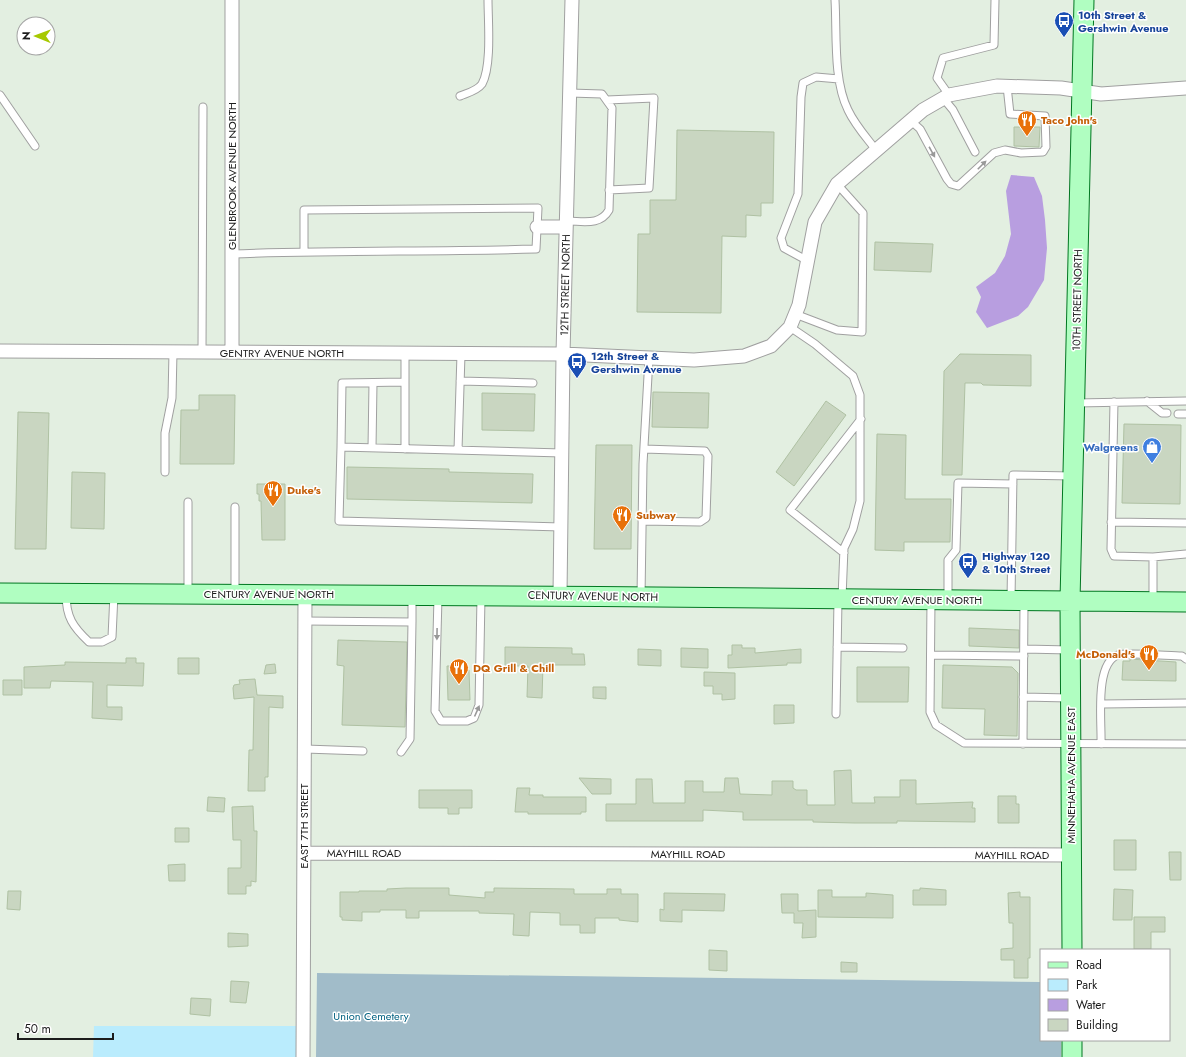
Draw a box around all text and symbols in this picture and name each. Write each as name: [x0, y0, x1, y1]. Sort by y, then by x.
place label: 10th Street & Gershwin Avenue: [1078, 7, 1168, 36]
bus stop icon: 10th Street & Gershwin Avenue: [1053, 10, 1075, 38]
north arrow: [16, 16, 56, 56]
text: N: [18, 31, 34, 40]
street label: GLENBROOK AVENUE NORTH: [224, 102, 240, 250]
restaurant icon: Taco John's: [1016, 109, 1038, 137]
place label: Taco John's: [1041, 112, 1097, 128]
one-way arrow: [929, 146, 935, 158]
one-way arrow: [977, 160, 987, 170]
street label: 12TH STREET NORTH: [556, 234, 574, 336]
street label: 10TH STREET NORTH: [1068, 249, 1086, 351]
street label: GENTRY AVENUE NORTH: [220, 345, 344, 361]
place label: 12th Street & Gershwin Avenue: [591, 348, 681, 377]
bus stop icon: 12th Street & Gershwin Avenue: [566, 351, 588, 379]
shop icon: Walgreens: [1141, 436, 1163, 464]
place label: Walgreens: [1083, 439, 1138, 455]
restaurant icon: Duke's: [262, 479, 284, 507]
place label: Duke's: [287, 482, 321, 498]
restaurant icon: Subway: [611, 504, 633, 532]
place label: Subway: [636, 507, 676, 523]
place label: Highway 120 & 10th Street: [982, 548, 1051, 577]
bus stop icon: Highway 120 & 10th Street: [957, 551, 979, 579]
street label: CENTURY AVENUE NORTH: [204, 586, 334, 602]
street label: CENTURY AVENUE NORTH: [528, 587, 658, 605]
street label: CENTURY AVENUE NORTH: [852, 592, 982, 608]
one-way arrow: [434, 628, 440, 641]
restaurant icon: McDonald's: [1138, 643, 1160, 671]
place label: McDonald's: [1076, 646, 1135, 662]
restaurant icon: DQ Grill & Chill: [448, 657, 470, 685]
place label: DQ Grill & Chill: [473, 660, 554, 676]
one-way arrow: [473, 705, 480, 717]
street label: MINNEHAHA AVENUE EAST: [1063, 707, 1079, 843]
street label: EAST 7TH STREET: [296, 784, 312, 868]
street label: MAYHILL ROAD: [327, 845, 402, 861]
street label: MAYHILL ROAD: [651, 846, 726, 862]
street label: MAYHILL ROAD: [975, 847, 1050, 863]
legend: [1040, 949, 1170, 1041]
text: Road: [1076, 956, 1102, 974]
text: Park: [1076, 976, 1098, 994]
text: Water: [1076, 996, 1107, 1014]
park label: Union Cemetery: [333, 1008, 409, 1024]
scale bar: [18, 1015, 113, 1041]
text: Building: [1076, 1016, 1118, 1034]
text: 50 m: [24, 1020, 51, 1038]

